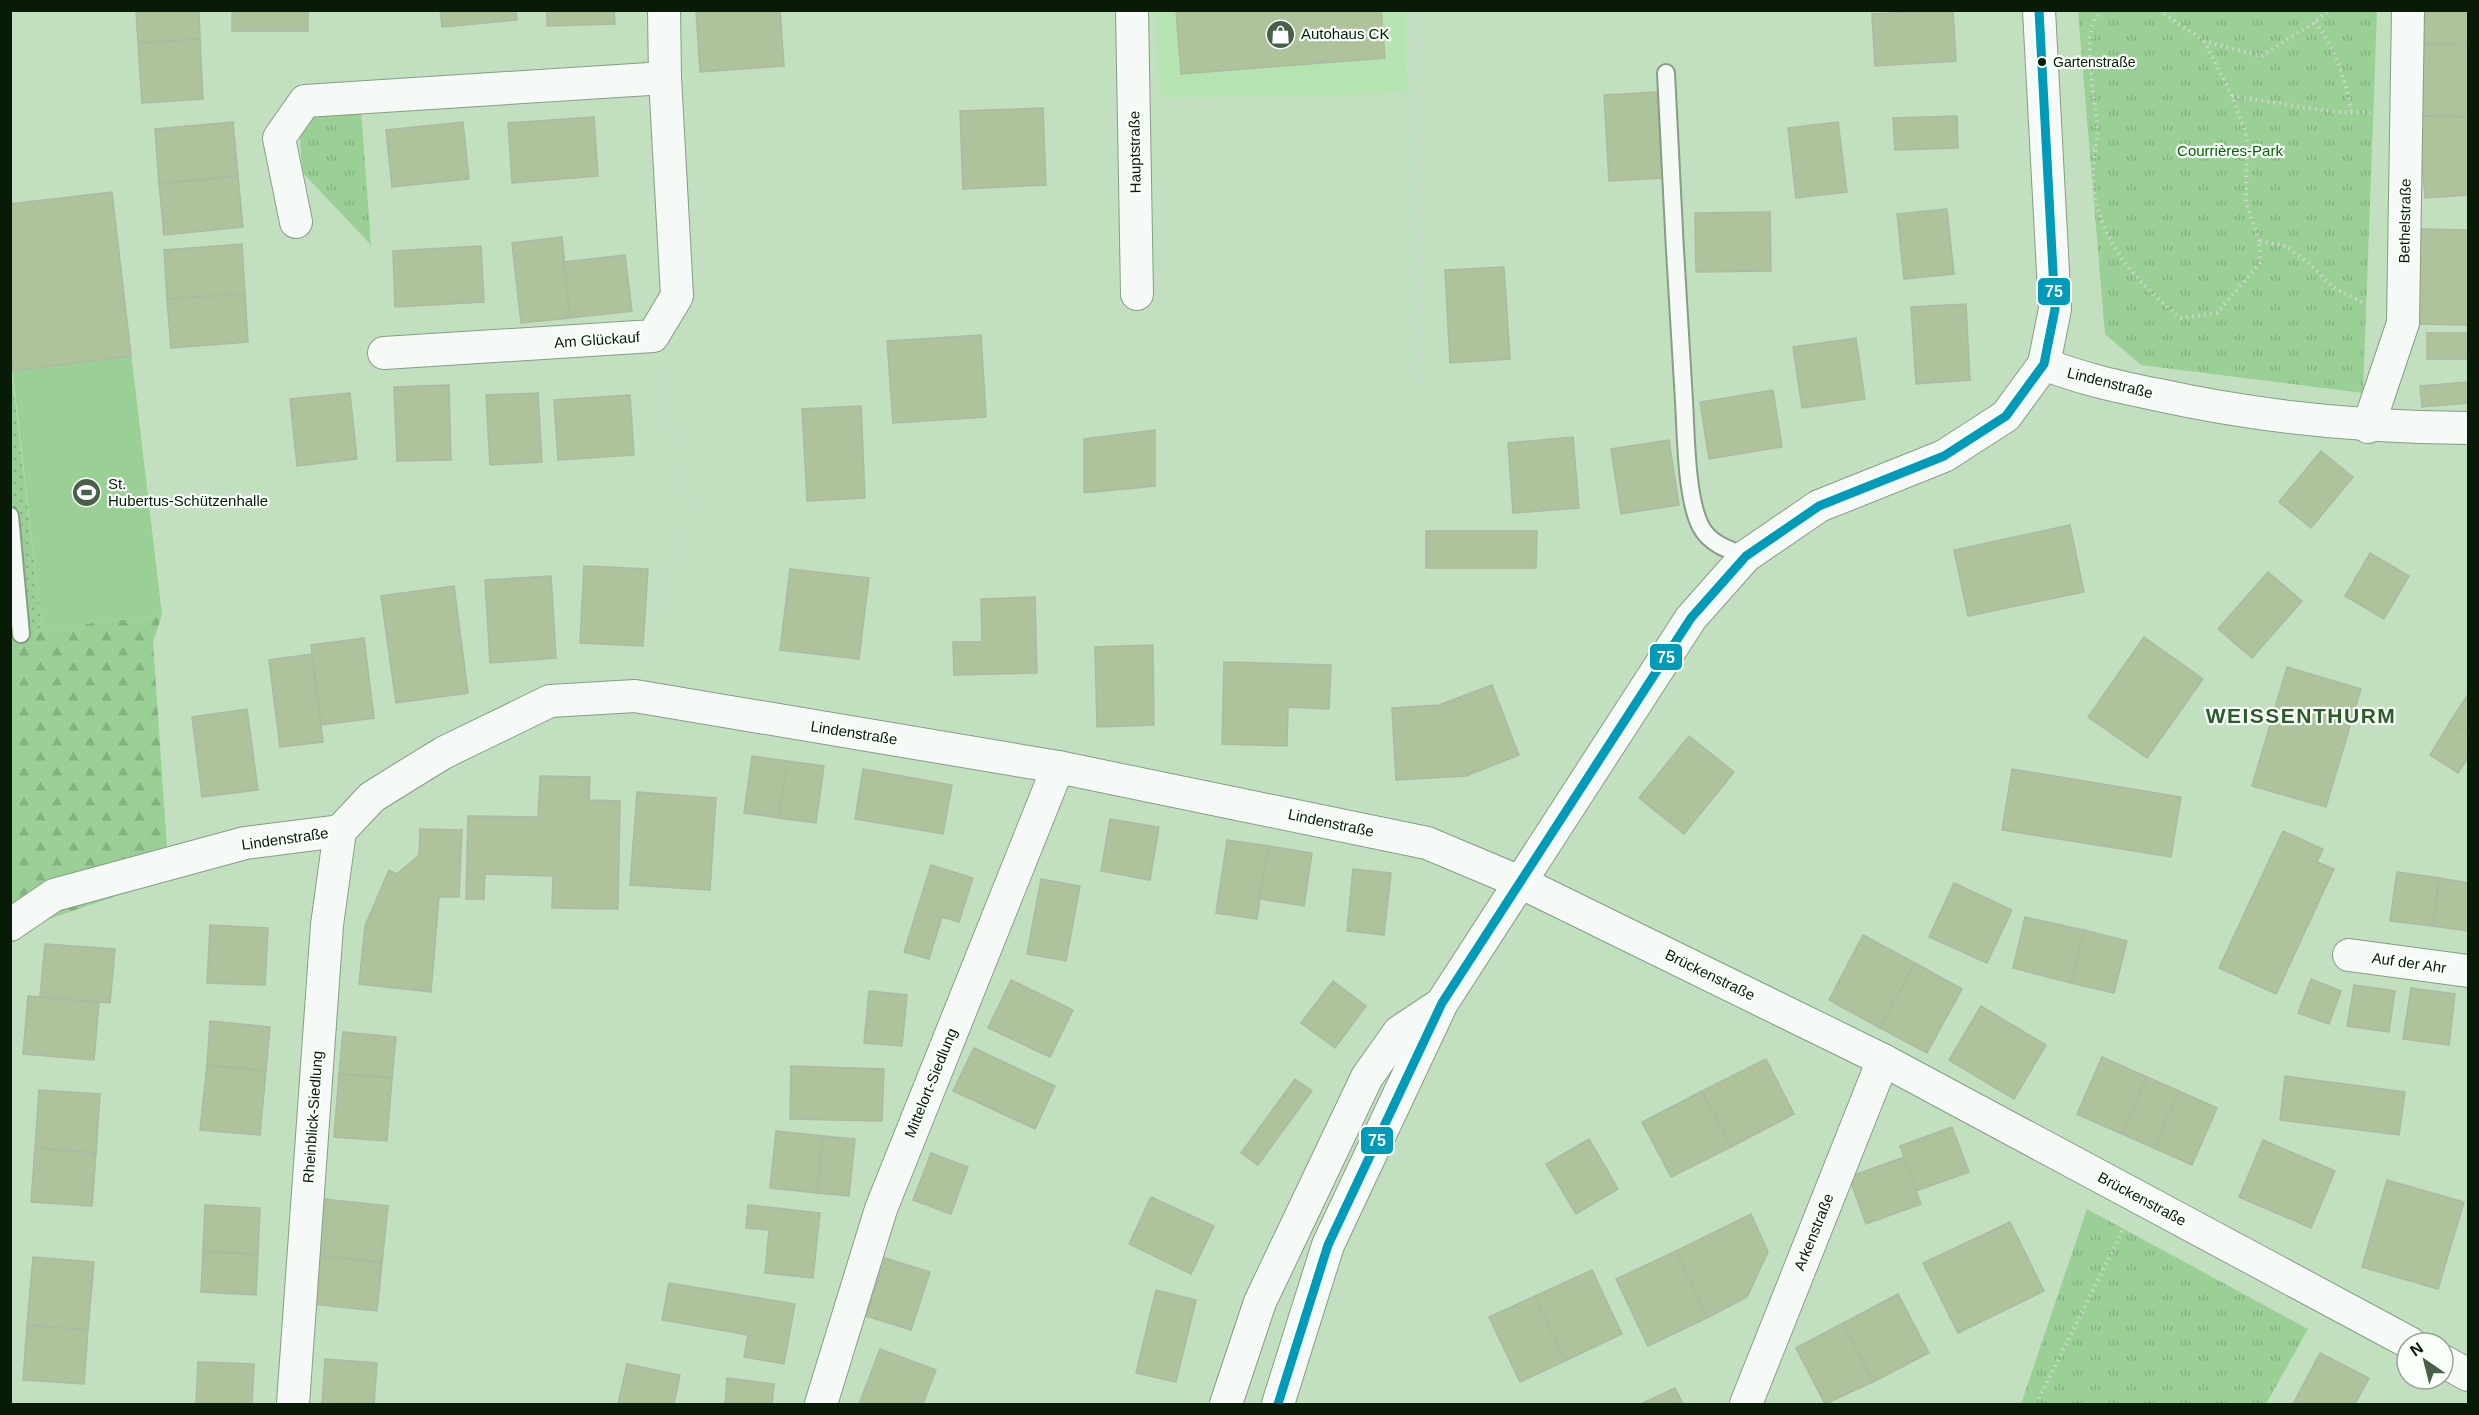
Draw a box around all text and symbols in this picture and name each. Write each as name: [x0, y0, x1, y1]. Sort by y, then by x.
shop icon: Autohaus CK: [1264, 18, 1296, 50]
place label: Autohaus CK: [1301, 25, 1389, 42]
place label: Gartenstraße: [2053, 54, 2136, 70]
marker: Gartenstraße: [2036, 56, 2048, 68]
street label: Hauptstraße: [1125, 111, 1144, 193]
park label: Courrières-Park: [2177, 142, 2283, 159]
street label: Bethelstraße: [2395, 178, 2414, 264]
line badge: 75: [2037, 277, 2071, 306]
text: 75: [2045, 283, 2063, 300]
street label: Am Glückauf: [554, 328, 641, 351]
street label: Lindenstraße: [2066, 364, 2155, 401]
place label: St. Hubertus-Schützenhalle: [108, 475, 268, 509]
sports icon: St. Hubertus-Schützenhalle: [71, 477, 103, 509]
line badge: 75: [1649, 643, 1683, 671]
text: 75: [1657, 649, 1675, 666]
district label: WEISSENTHURM: [2206, 704, 2396, 727]
street label: Lindenstraße: [810, 717, 899, 748]
street label: Lindenstraße: [1287, 805, 1376, 840]
street label: Lindenstraße: [240, 824, 329, 853]
street label: Brückenstraße: [1663, 946, 1758, 1004]
street label: Auf der Ahr: [2371, 949, 2447, 976]
street label: Mittelort-Siedlung: [901, 1026, 960, 1140]
street label: Rheinblick-Siedlung: [299, 1050, 326, 1184]
line badge: 75: [1360, 1126, 1394, 1155]
text: 75: [1368, 1132, 1386, 1149]
street label: Brückenstraße: [2095, 1168, 2189, 1229]
street label: Arkenstraße: [1790, 1191, 1837, 1273]
north arrow: [2395, 1331, 2455, 1391]
text: N: [2407, 1339, 2426, 1359]

